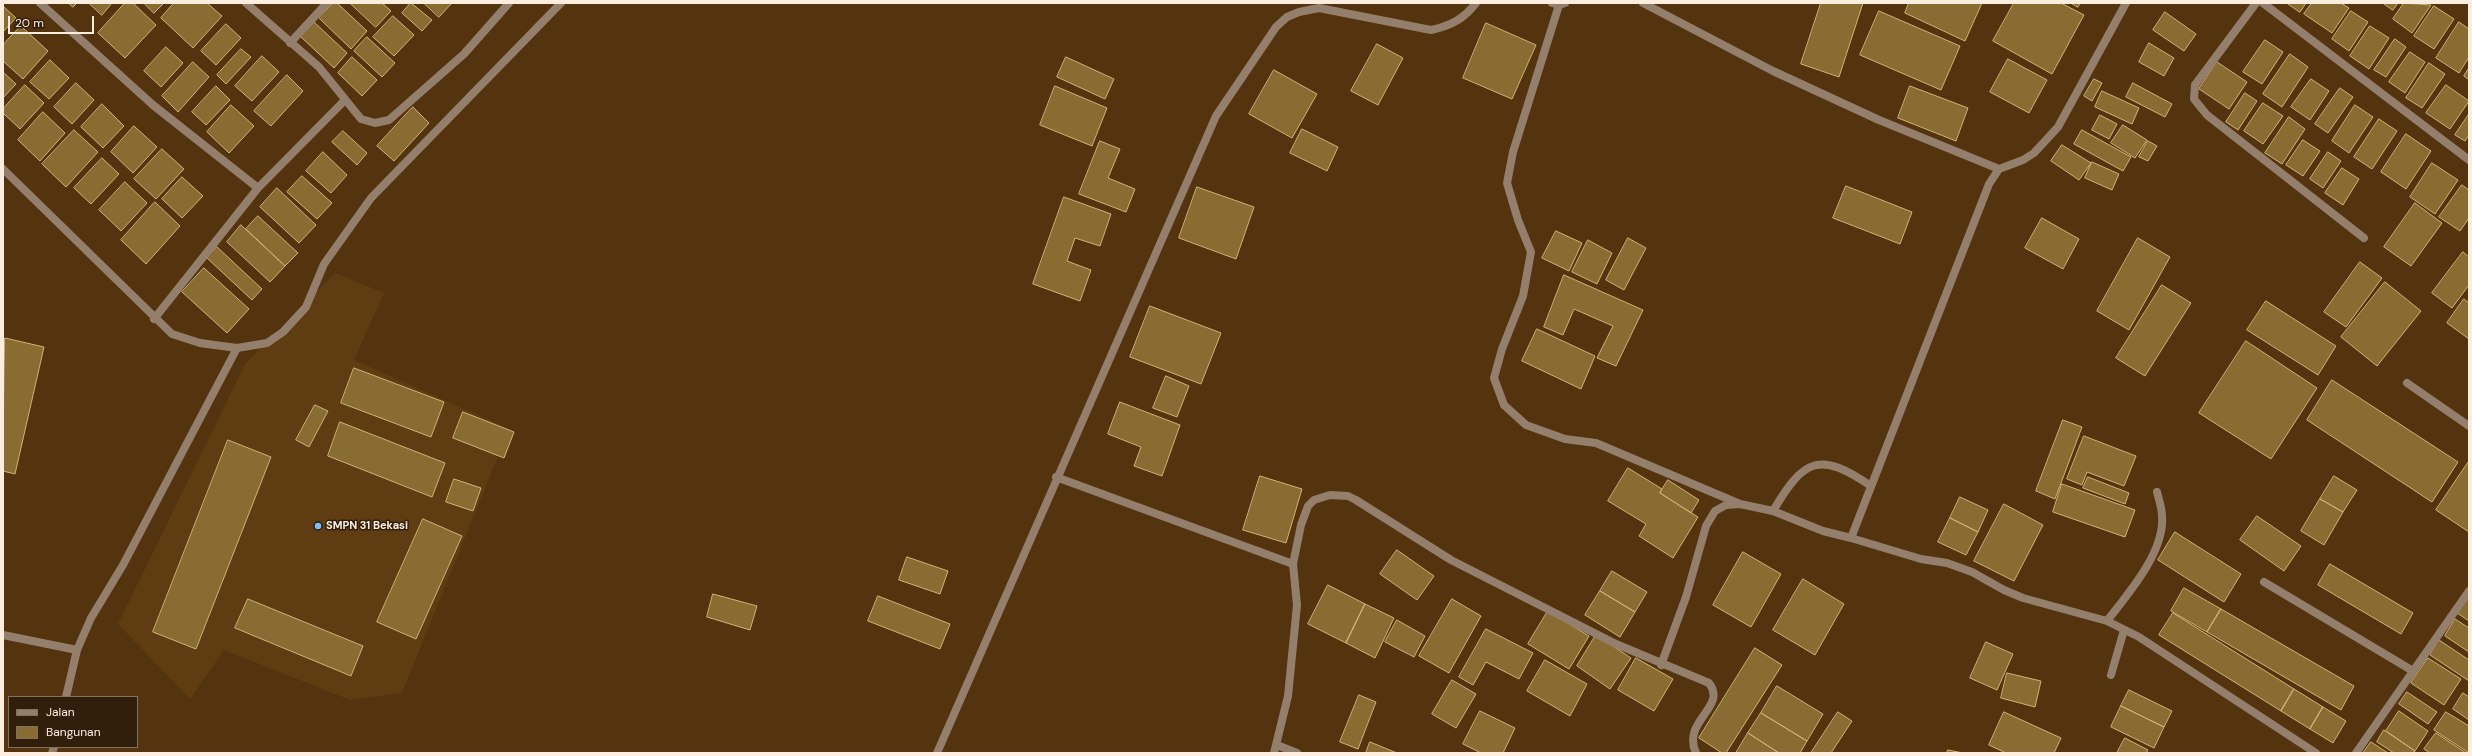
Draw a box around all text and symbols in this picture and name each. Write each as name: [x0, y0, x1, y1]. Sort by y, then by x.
scale bar: [10, 8, 96, 34]
text: 20 m: [15, 15, 44, 31]
place label: SMPN 31 Bekasi: [326, 519, 408, 533]
marker: SMPN 31 Bekasi: [313, 521, 323, 531]
legend: [8, 696, 138, 748]
text: Jalan: [46, 704, 75, 720]
text: Bangunan: [46, 724, 101, 740]

